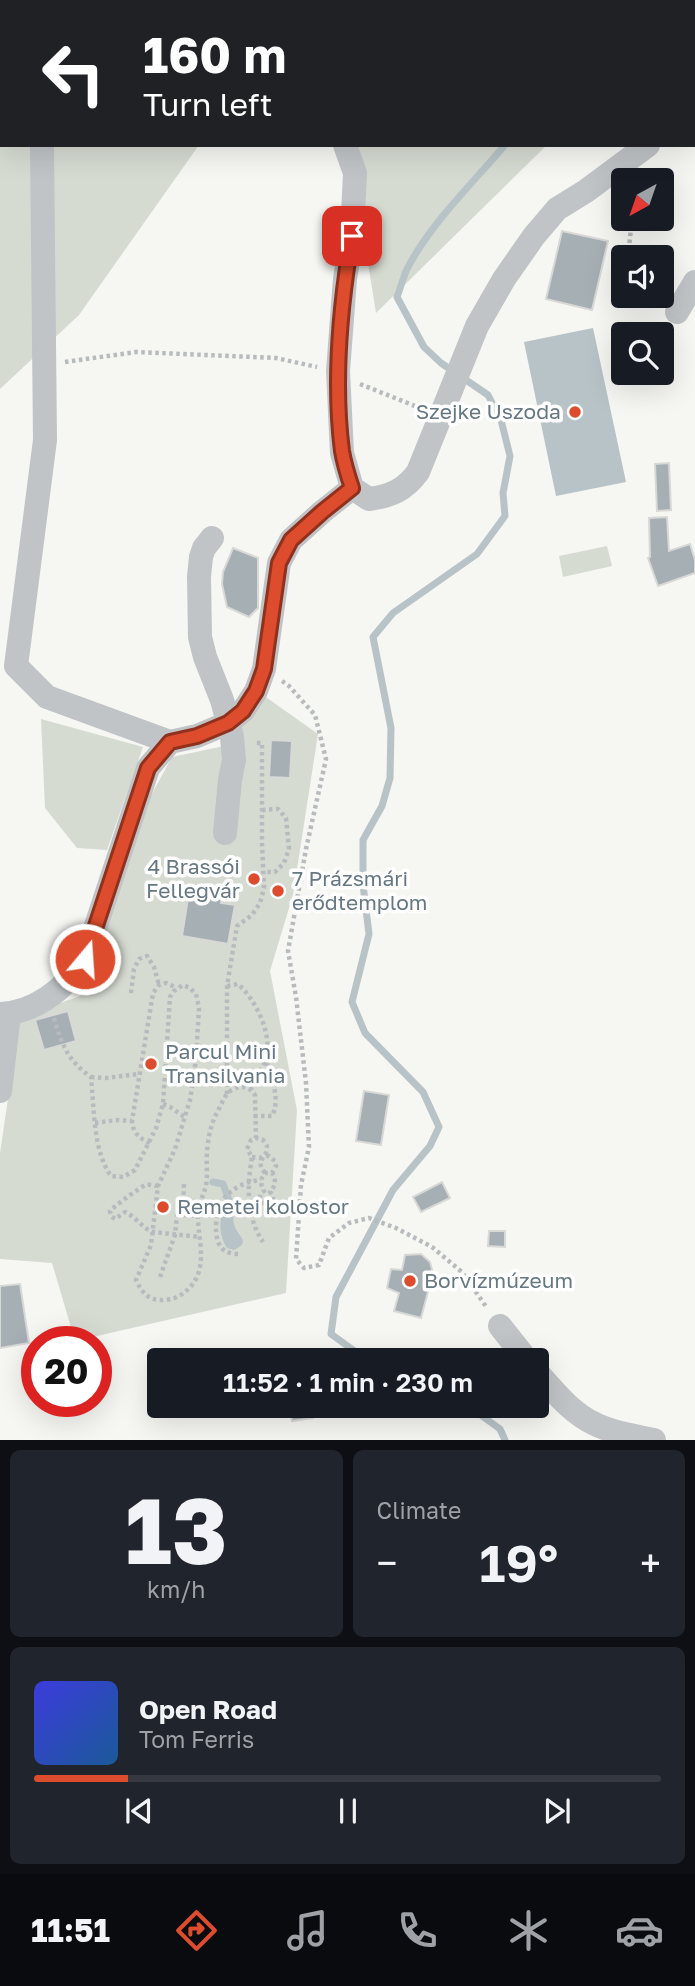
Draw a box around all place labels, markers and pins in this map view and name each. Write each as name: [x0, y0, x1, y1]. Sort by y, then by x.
pin: [322, 206, 382, 266]
place label: Szejke Uszoda: [416, 398, 561, 424]
marker: Szejke Uszoda: [567, 404, 583, 420]
place label: 4 Brassói Fellegvár: [146, 853, 240, 903]
place label: 7 Prázsmári erődtemplom: [292, 865, 427, 915]
marker: 4 Brassói Fellegvár: [246, 871, 262, 887]
marker: 7 Prázsmári erődtemplom: [270, 883, 286, 899]
place label: Parcul Mini Transilvania: [165, 1038, 285, 1088]
marker: Parcul Mini Transilvania: [143, 1056, 159, 1072]
place label: Remetei kolostor: [177, 1193, 349, 1219]
marker: Remetei kolostor: [155, 1199, 171, 1215]
place label: Borvízmúzeum: [424, 1267, 573, 1293]
marker: Borvízmúzeum: [402, 1273, 418, 1289]

